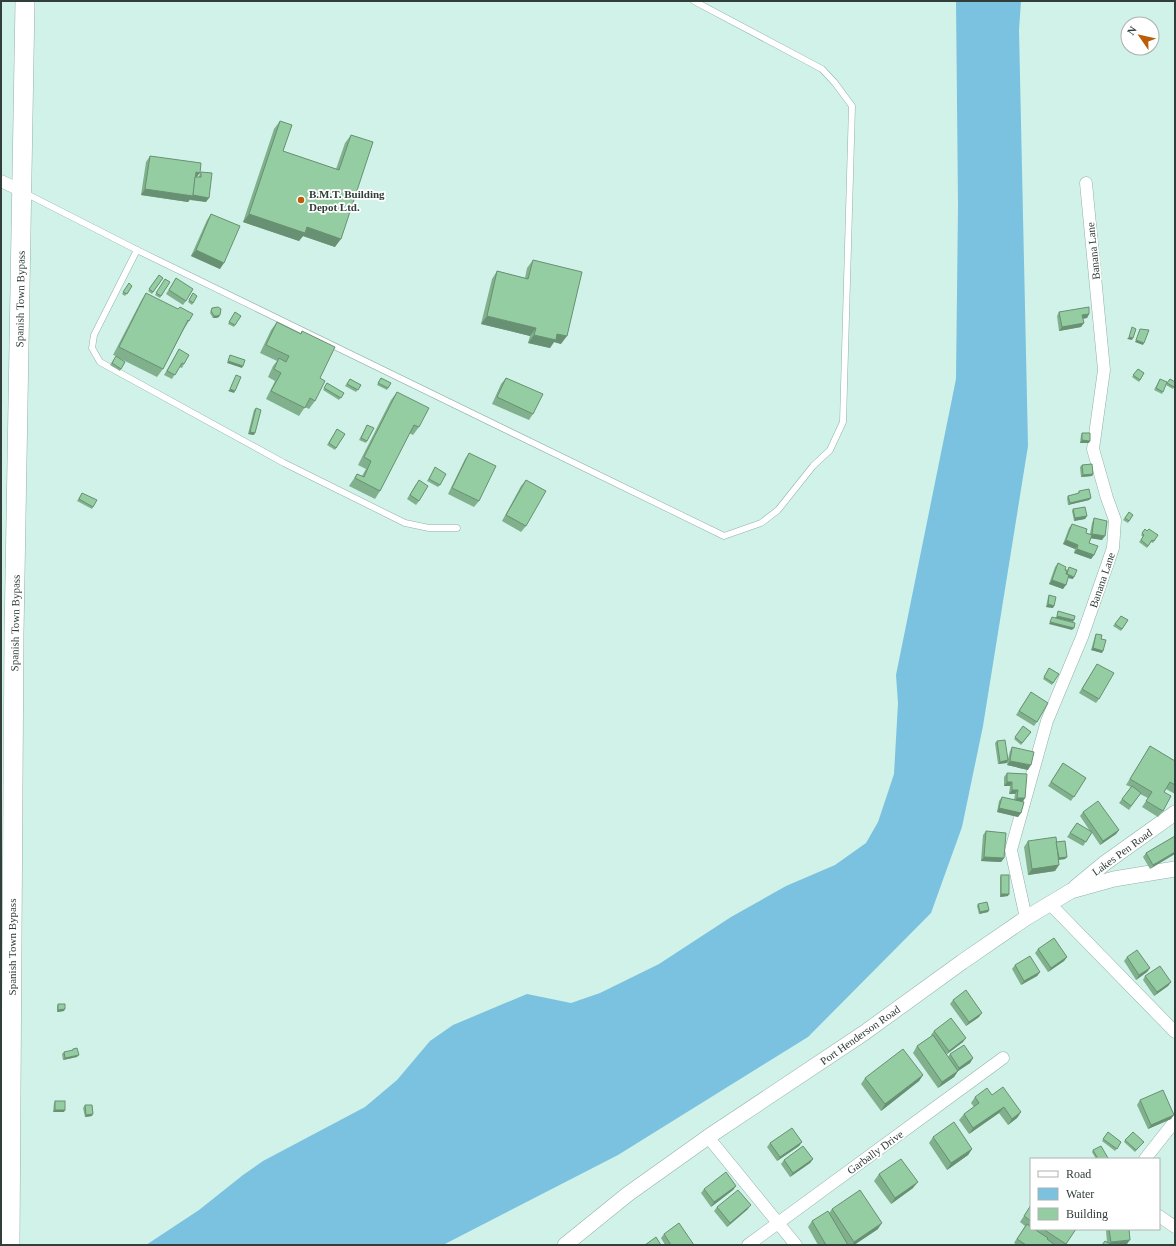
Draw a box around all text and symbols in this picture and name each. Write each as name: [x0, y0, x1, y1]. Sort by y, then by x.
north arrow: [1120, 16, 1160, 56]
text: N: [1125, 24, 1139, 37]
place label: B.M.T. Building Depot Ltd.: [309, 188, 385, 213]
marker: B.M.T. Building Depot Ltd.: [296, 195, 306, 205]
street label: Banana Lane: [1084, 222, 1102, 280]
street label: Spanish Town Bypass: [13, 250, 27, 348]
street label: Banana Lane: [1087, 551, 1117, 609]
street label: Spanish Town Bypass: [8, 574, 22, 672]
street label: Lakes Pen Road: [1090, 826, 1155, 878]
street label: Spanish Town Bypass: [6, 899, 18, 995]
street label: Port Henderson Road: [818, 1003, 903, 1067]
street label: Garbally Drive: [845, 1128, 905, 1176]
legend: [1030, 1158, 1160, 1230]
text: Road: [1066, 1167, 1091, 1181]
text: Water: [1066, 1187, 1094, 1201]
text: Building: [1066, 1207, 1108, 1221]

